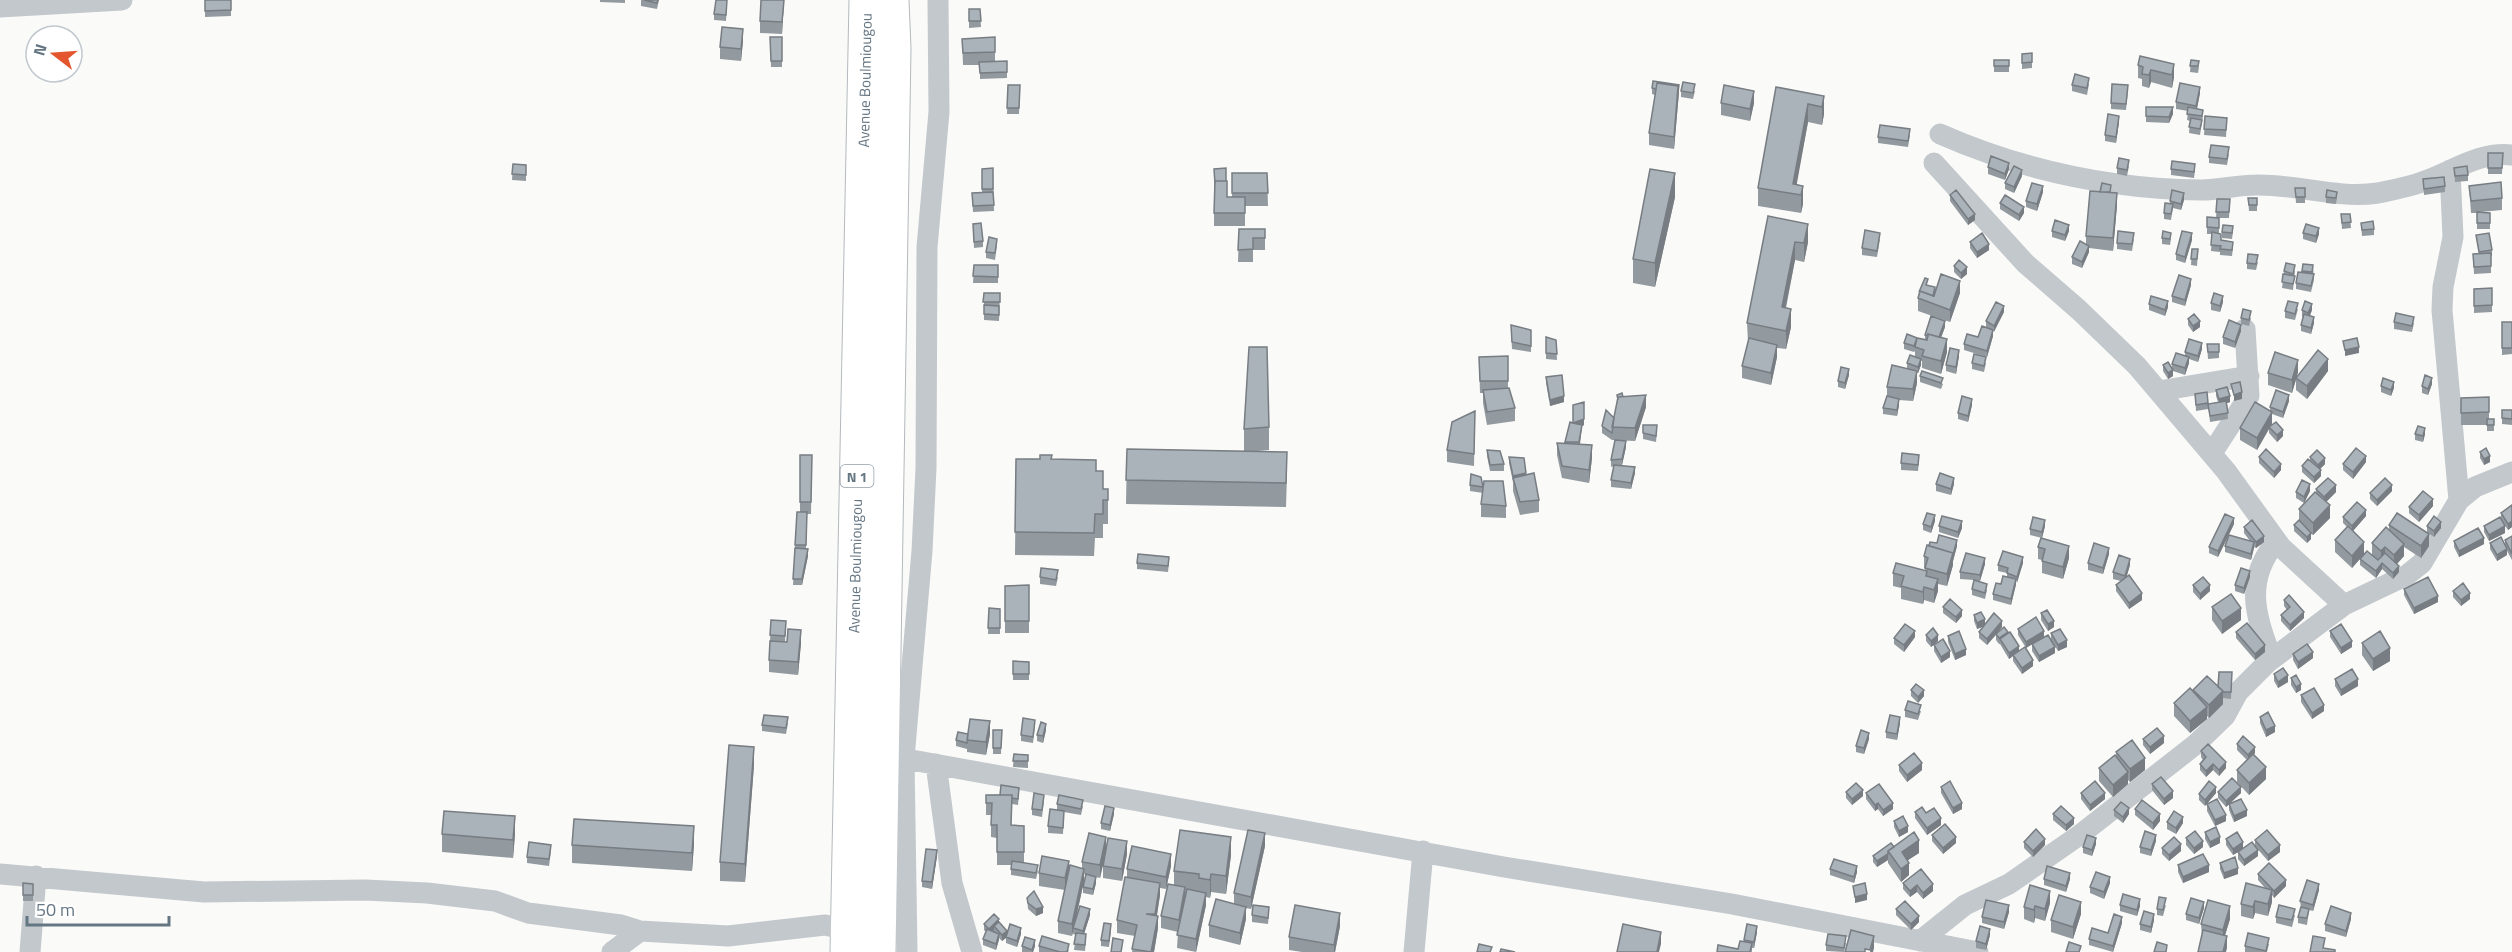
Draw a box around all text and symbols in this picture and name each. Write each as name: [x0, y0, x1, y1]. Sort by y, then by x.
street label: Avenue Boulmiougou: [852, 13, 877, 147]
north arrow: [24, 24, 84, 84]
text: N: [27, 41, 53, 58]
road number: N 1: [840, 465, 874, 487]
street label: Avenue Boulmiougou: [842, 499, 868, 633]
scale bar: [27, 889, 170, 927]
text: 50 m: [36, 896, 75, 923]

